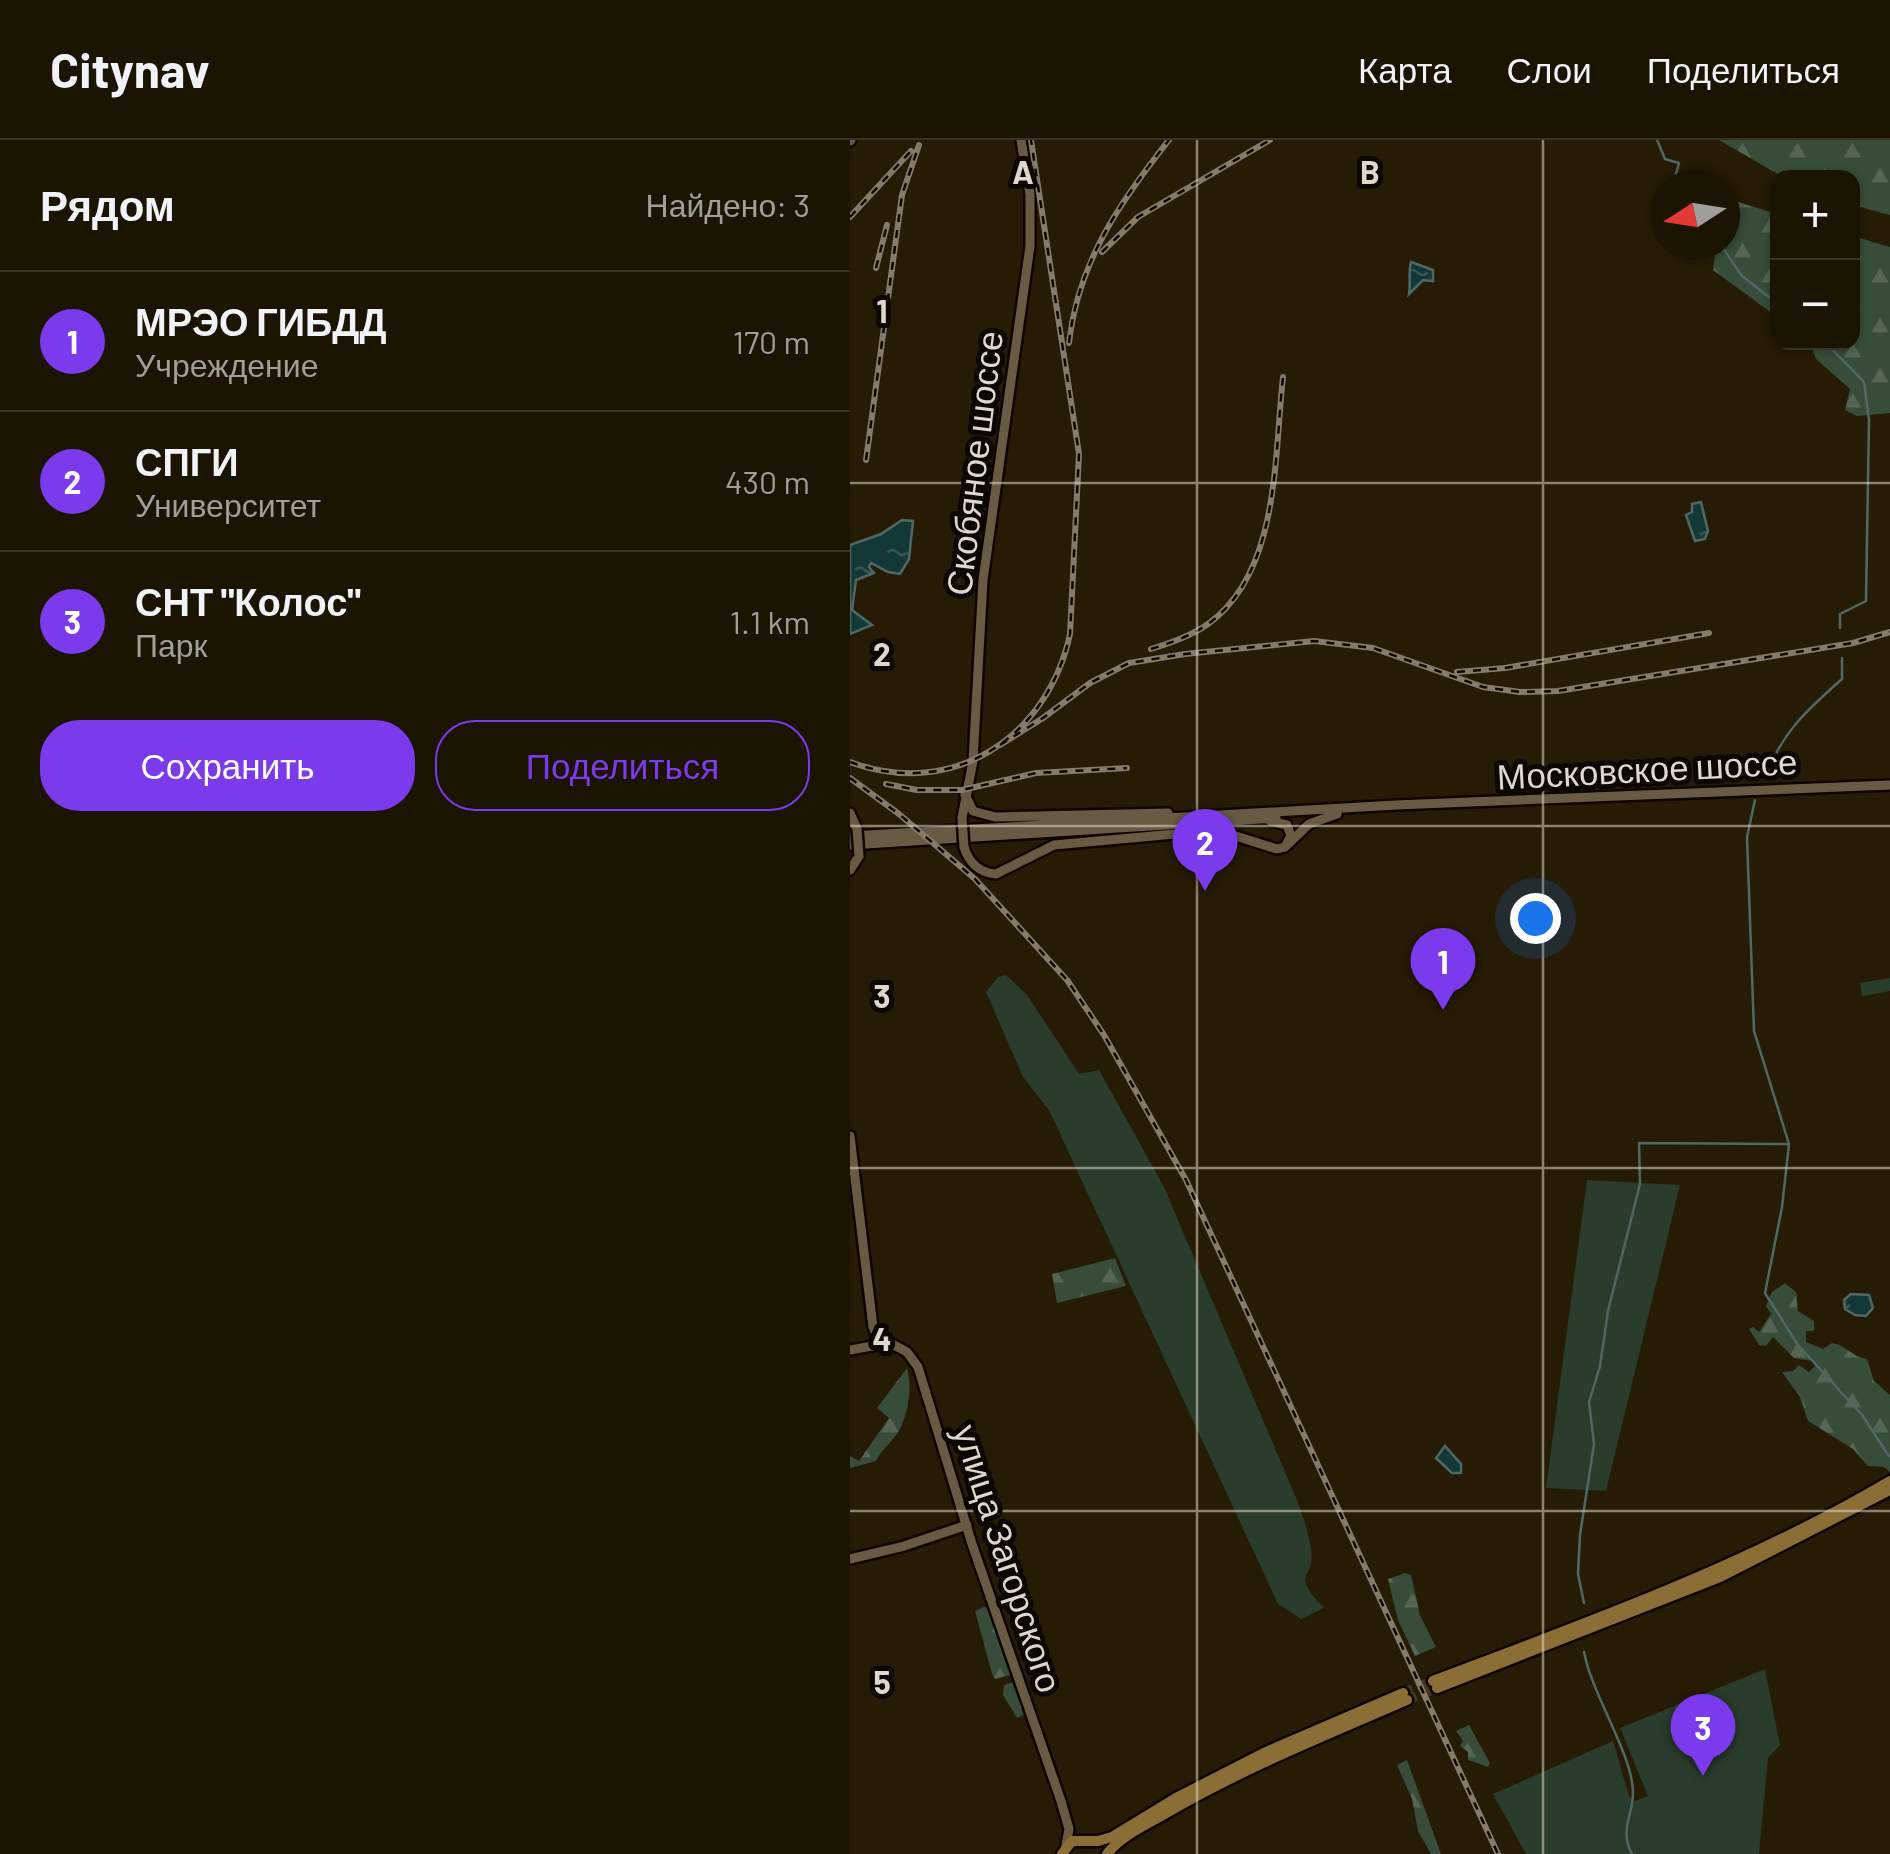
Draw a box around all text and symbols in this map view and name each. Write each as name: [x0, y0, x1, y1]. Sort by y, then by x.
text: Citynav: [50, 40, 210, 98]
text: Карта: [1358, 48, 1452, 90]
text: Слои: [1507, 48, 1592, 90]
text: Поделиться: [1647, 48, 1840, 90]
text: A: [1012, 152, 1034, 190]
text: B: [1360, 152, 1380, 190]
north arrow: [1650, 170, 1740, 260]
map controls: [1770, 170, 1860, 350]
button: +: [1770, 170, 1860, 260]
text: Рядом: [40, 179, 175, 229]
text: Найдено: 3: [646, 185, 810, 223]
button: −: [1770, 260, 1860, 350]
text: 1: [876, 291, 888, 329]
text: МРЭО ГИБДД: [135, 298, 387, 344]
text: 1: [67, 322, 78, 360]
text: 170 m: [733, 322, 810, 360]
street label: Скобяное шоссе: [936, 328, 1010, 598]
text: Учреждение: [135, 345, 318, 383]
text: СПГИ: [135, 438, 239, 484]
text: 2: [64, 462, 81, 500]
text: 430 m: [725, 462, 810, 500]
text: Университет: [135, 485, 321, 523]
text: СНТ "Колос": [135, 578, 361, 624]
text: 3: [64, 602, 81, 640]
text: 1.1 km: [730, 602, 810, 640]
text: Парк: [135, 625, 208, 663]
text: 2: [873, 634, 891, 672]
button: Сохранить: [40, 720, 415, 811]
button: Поделиться: [435, 720, 810, 811]
street label: Московское шоссе: [1496, 739, 1798, 797]
pin: 2: [1172, 808, 1238, 891]
your location: [1510, 893, 1561, 944]
pin: 1: [1410, 928, 1476, 1010]
text: 3: [873, 976, 891, 1014]
text: 4: [872, 1319, 892, 1357]
street label: улица Загорского: [946, 1419, 1072, 1697]
text: 5: [873, 1662, 891, 1700]
pin: 3: [1670, 1694, 1736, 1776]

